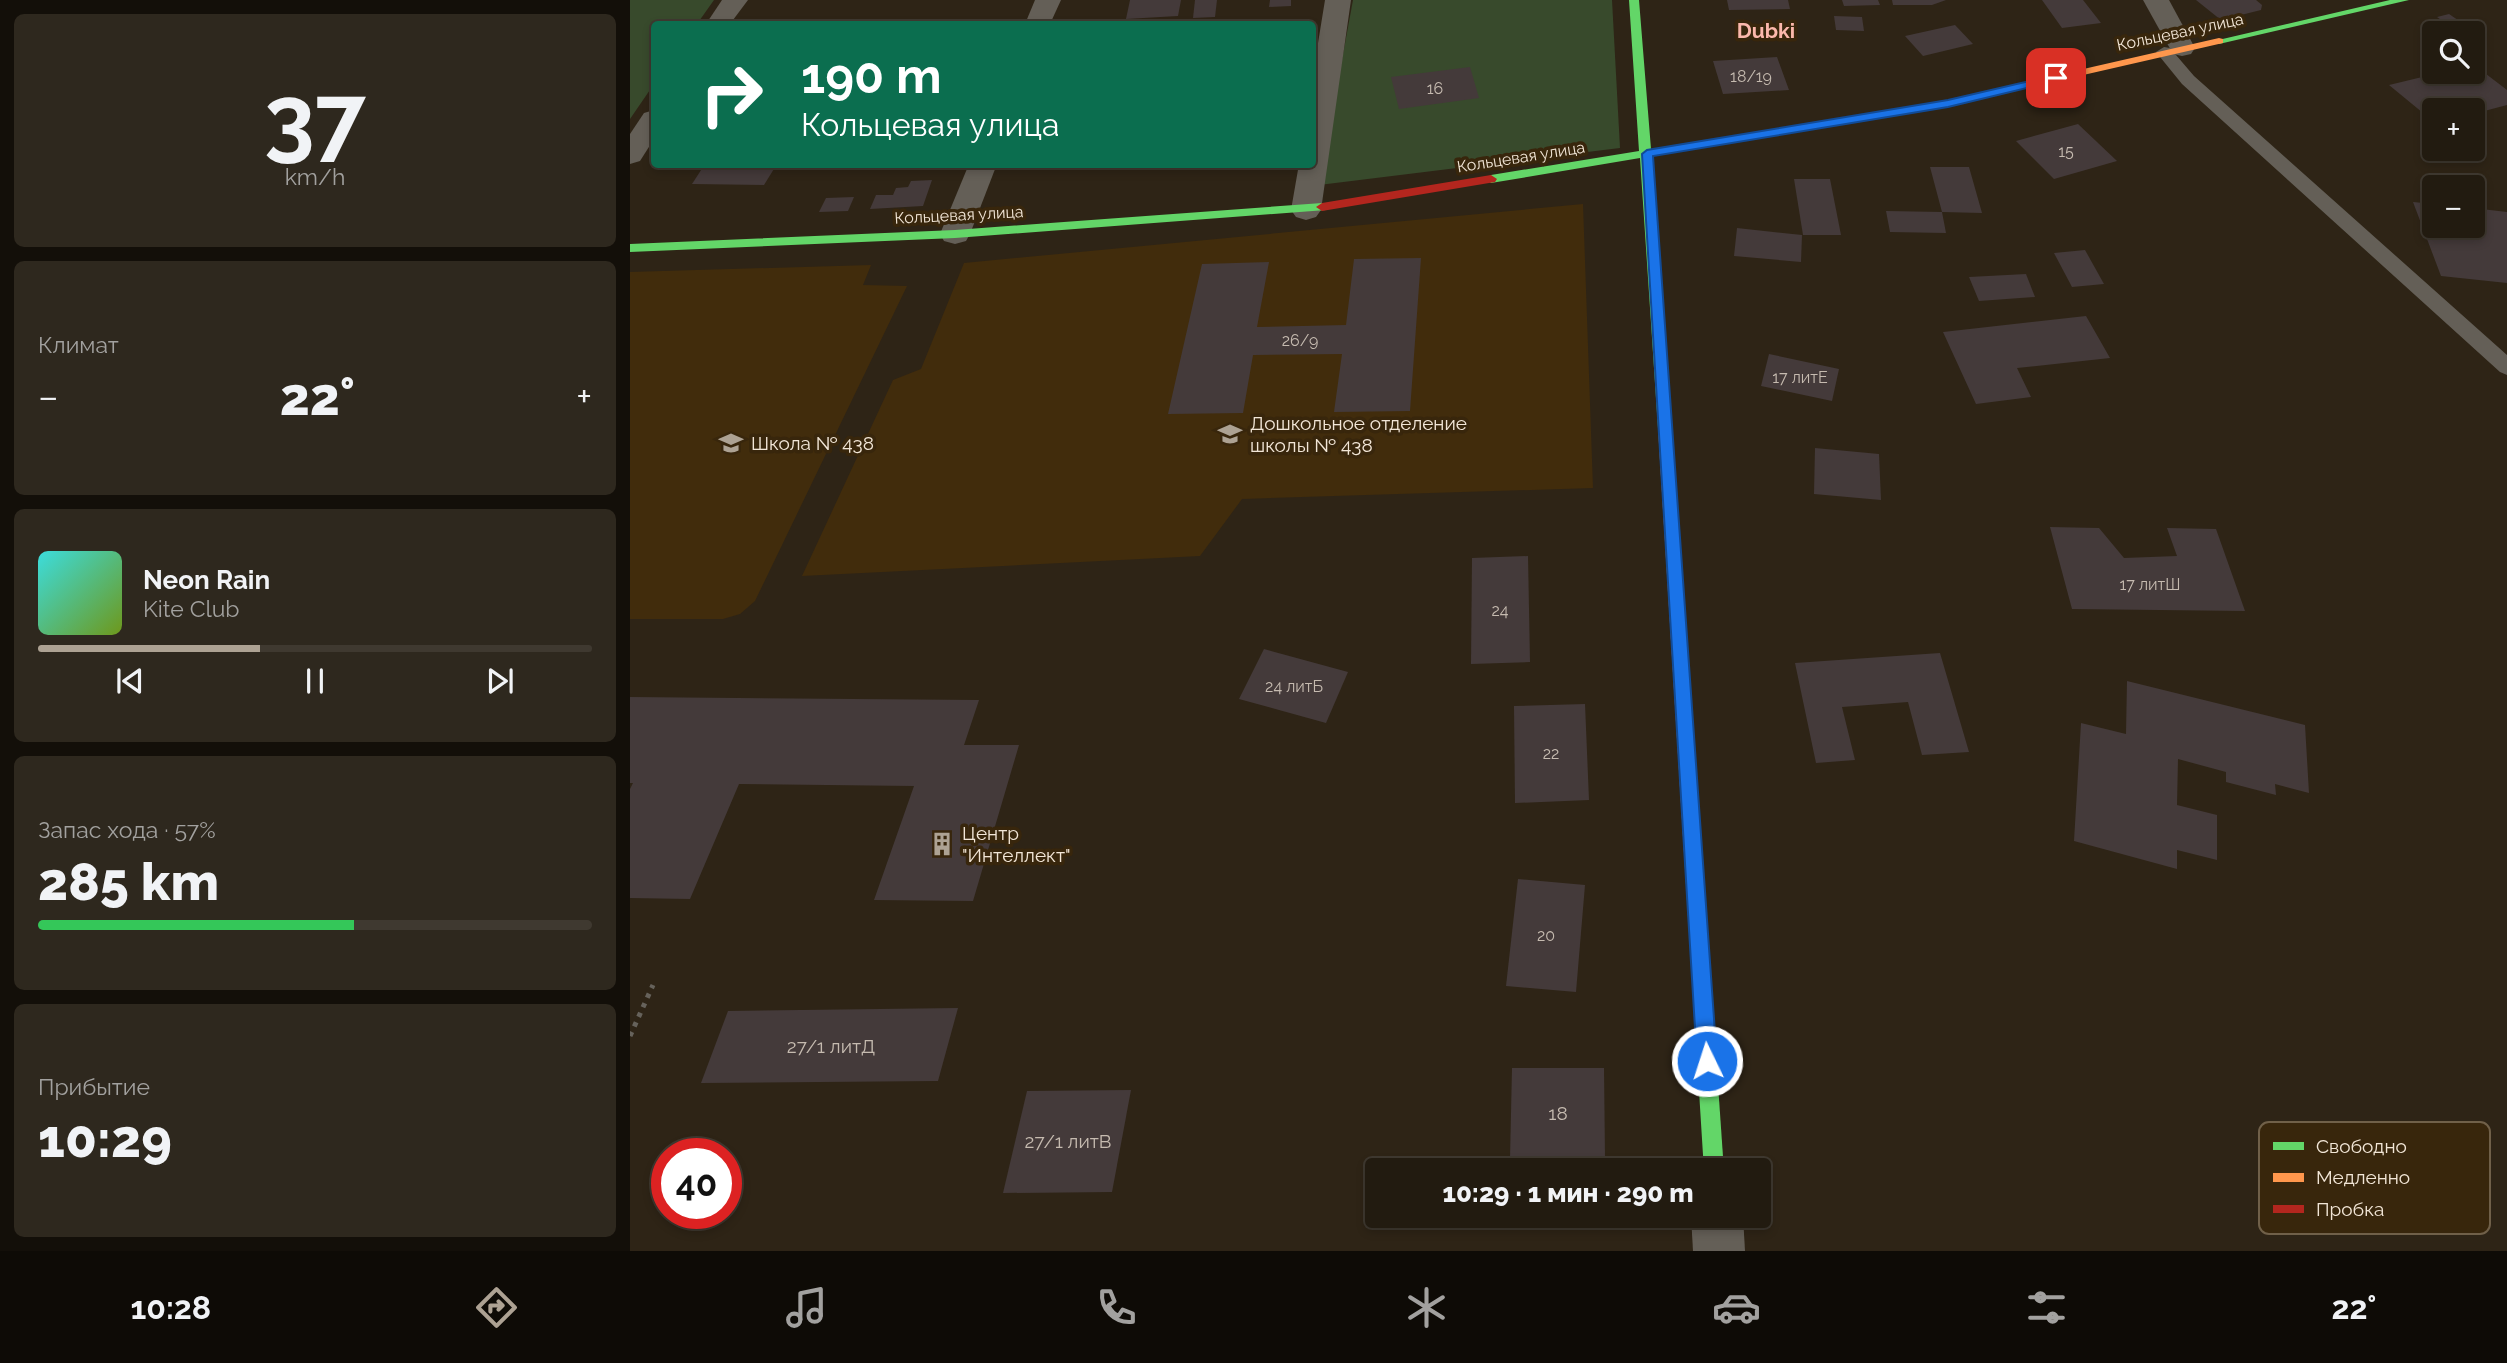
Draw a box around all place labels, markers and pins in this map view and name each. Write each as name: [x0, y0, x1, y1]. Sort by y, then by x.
pin: [2026, 48, 2086, 108]
place label: Дошкольное отделение школы № 438: [1250, 412, 1467, 456]
school or university icon: Дошкольное отделение школы № 438: [1216, 420, 1244, 448]
school or university icon: Школа № 438: [717, 429, 745, 457]
place label: Школа № 438: [751, 432, 874, 454]
place label: Центр "Интеллект": [962, 822, 1071, 866]
building icon: Центр "Интеллект": [928, 830, 956, 858]

